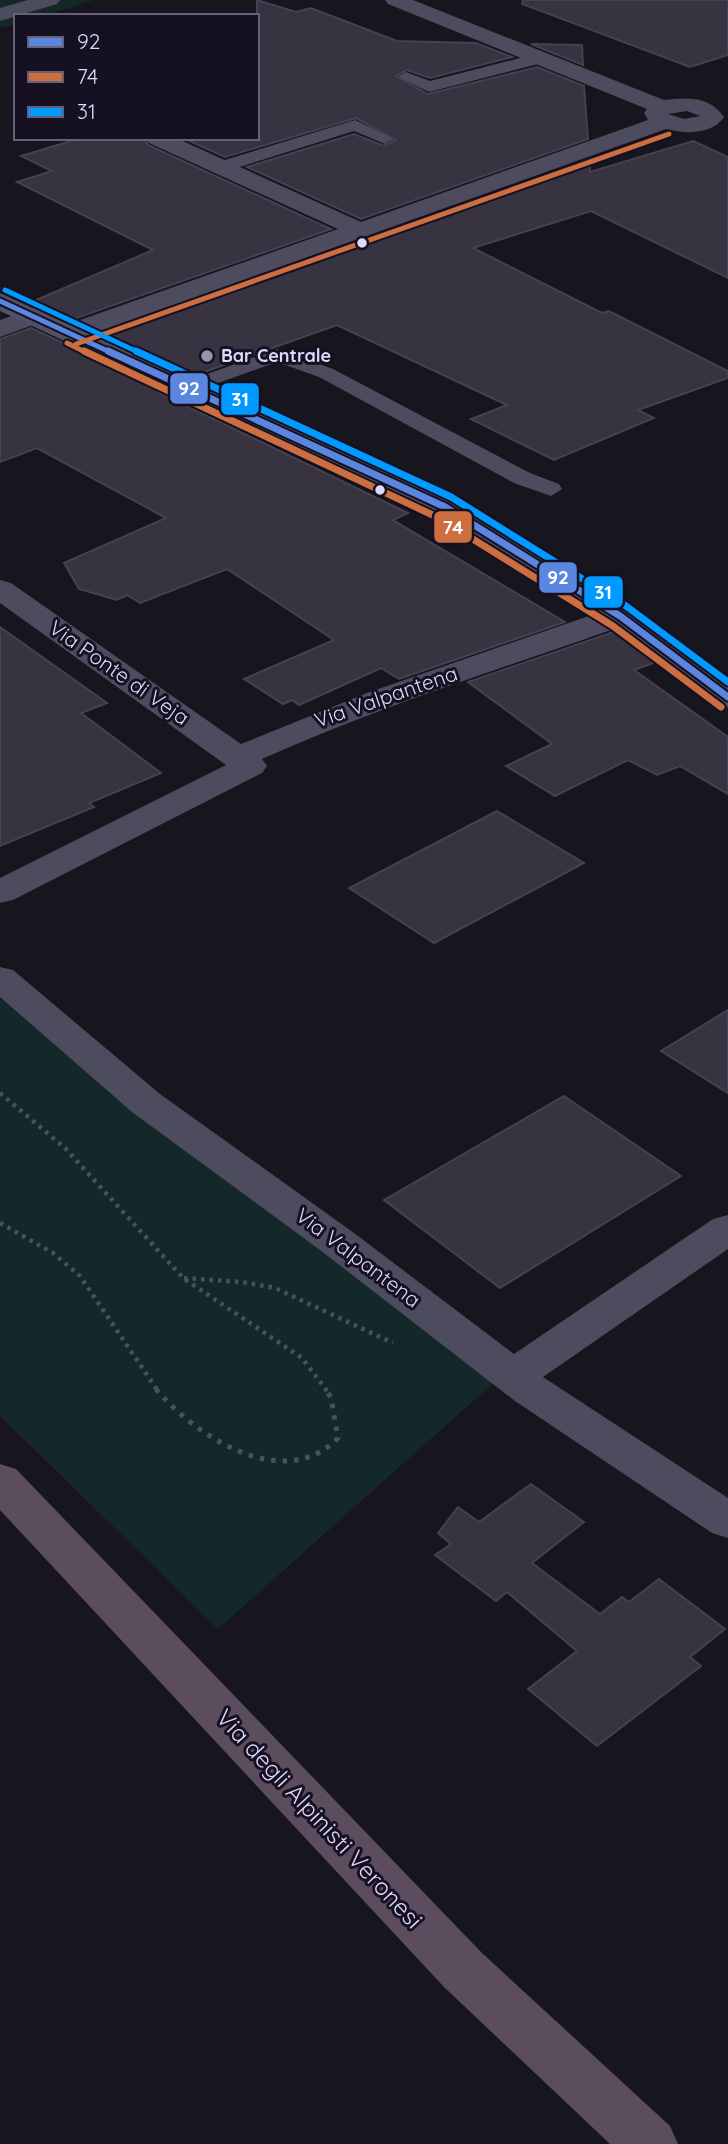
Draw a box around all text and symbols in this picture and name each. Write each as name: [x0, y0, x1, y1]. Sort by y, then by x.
legend: [14, 14, 259, 140]
text: 92: [77, 28, 100, 54]
text: 74: [77, 63, 98, 89]
text: 31: [77, 98, 96, 124]
unlabelled marker: [355, 236, 369, 250]
place label: Bar Centrale: [221, 344, 331, 367]
marker: Bar Centrale: [199, 348, 215, 364]
line badge: 92: [169, 372, 209, 405]
text: 92: [178, 376, 200, 400]
line badge: 31: [220, 382, 260, 416]
text: 31: [231, 387, 249, 411]
unlabelled marker: [373, 483, 387, 497]
line badge: 74: [433, 510, 473, 544]
text: 74: [443, 515, 463, 539]
line badge: 92: [538, 561, 578, 594]
text: 92: [547, 565, 569, 589]
line badge: 31: [583, 575, 624, 609]
text: 31: [594, 580, 612, 604]
street label: Via Ponte di Veja: [44, 614, 195, 730]
street label: Via Valpantena: [311, 659, 461, 733]
street label: Via Valpantena: [291, 1202, 426, 1313]
street label: Via degli Alpinisti Veronesi: [210, 1702, 429, 1934]

